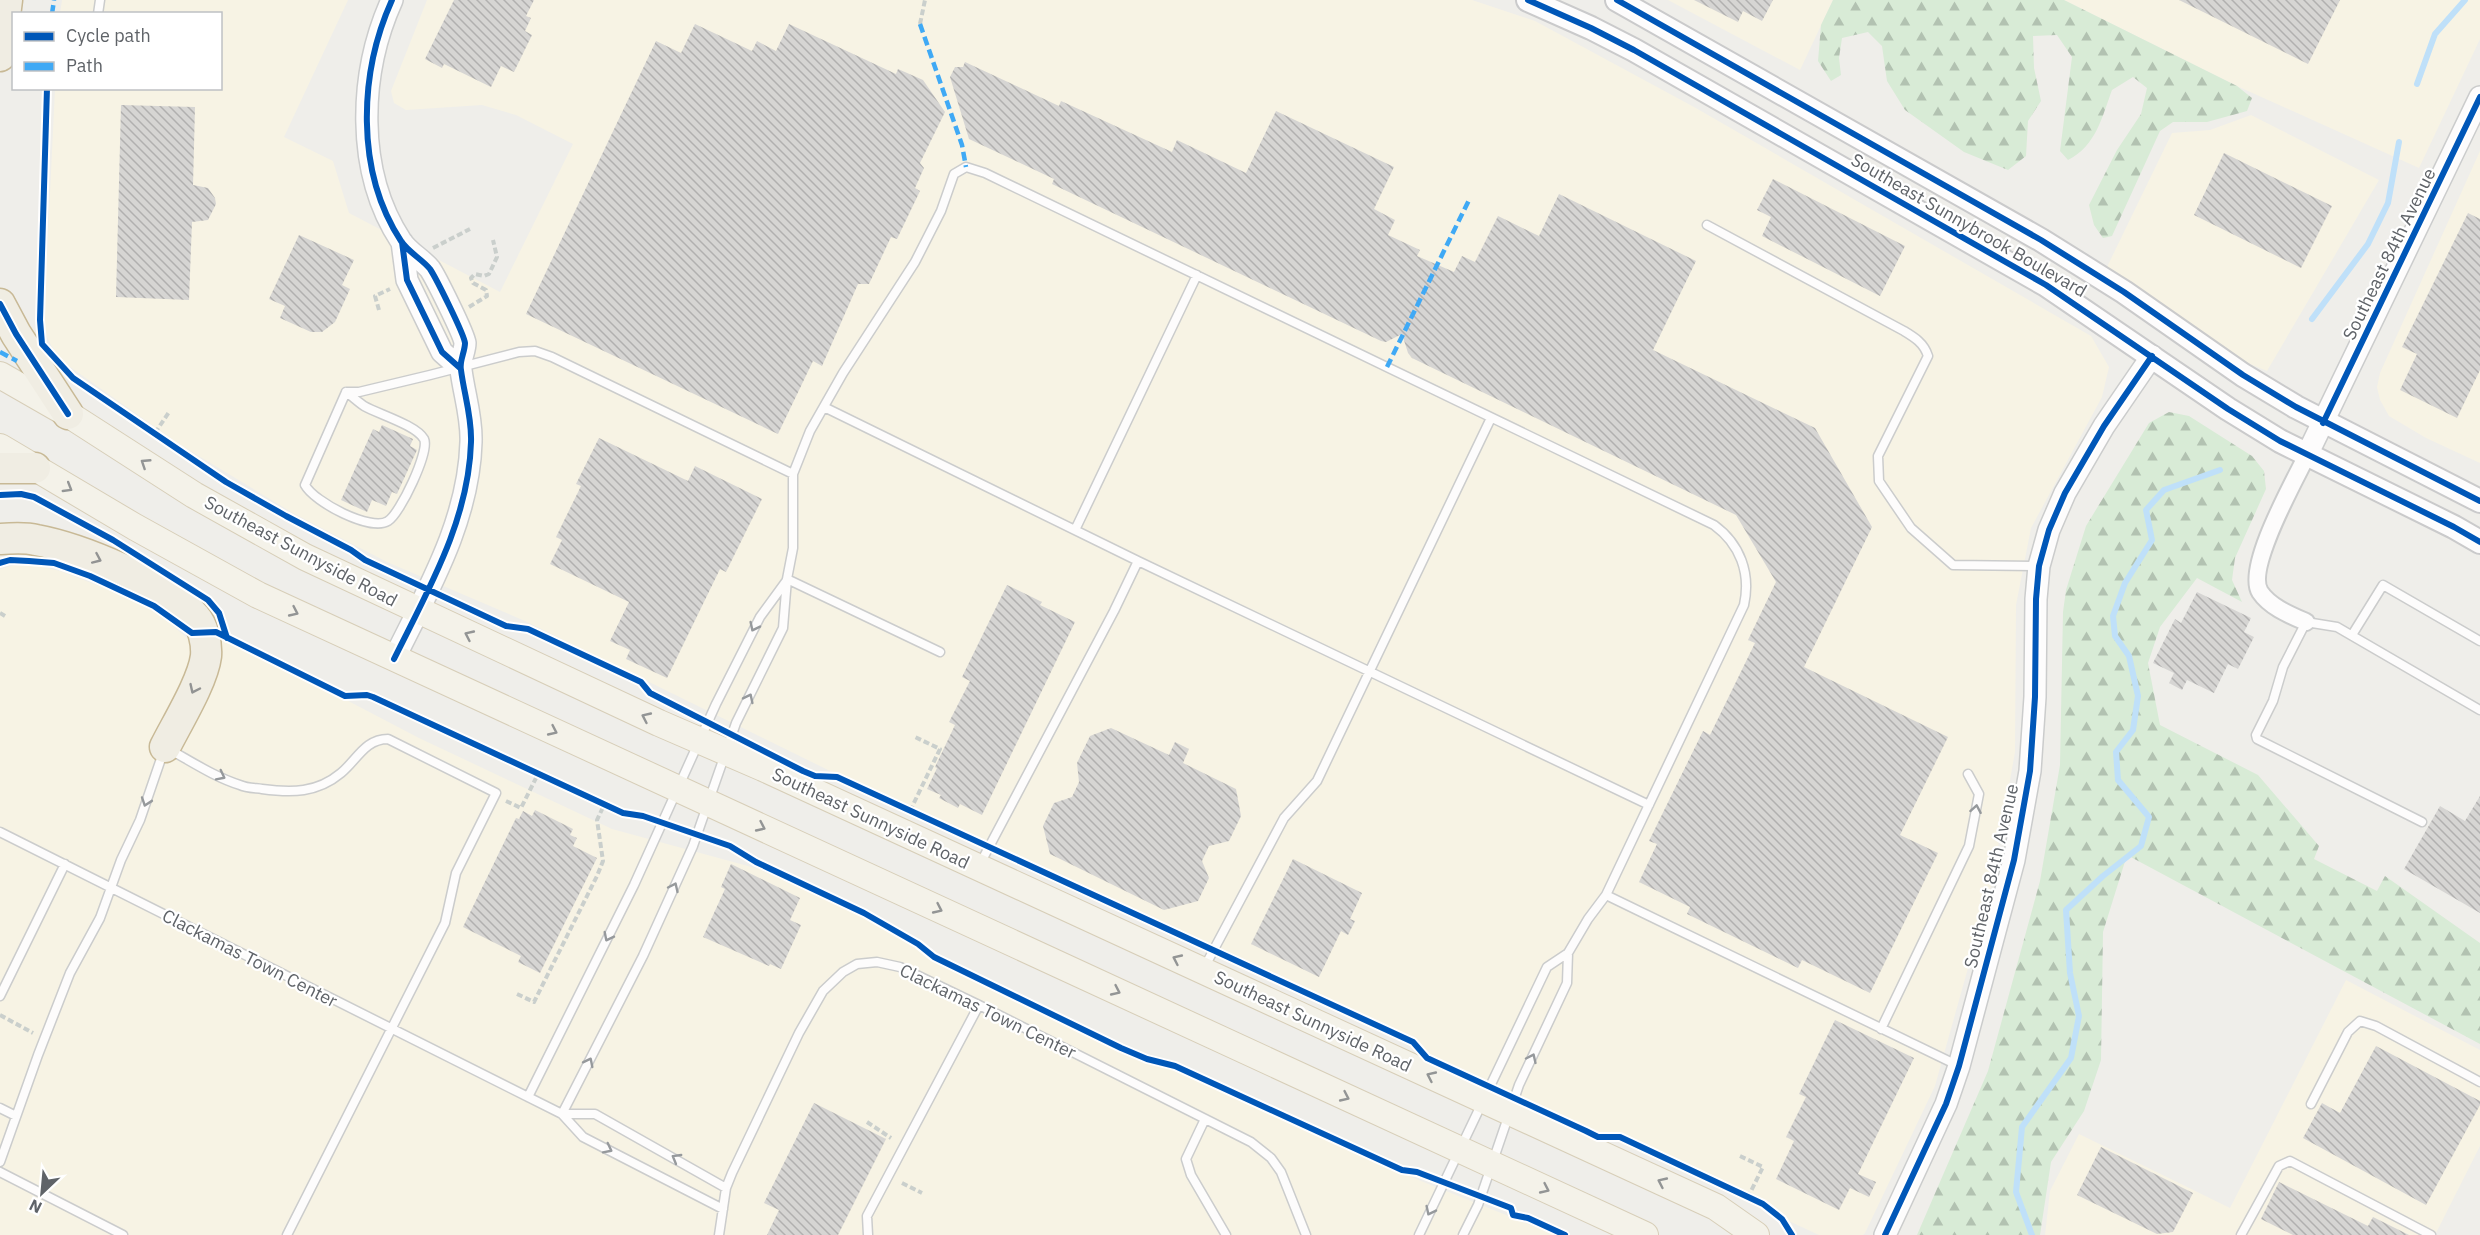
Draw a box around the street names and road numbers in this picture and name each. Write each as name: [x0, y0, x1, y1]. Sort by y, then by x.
street label: Southeast Sunnybrook Boulevard: [1847, 148, 2091, 302]
street label: Southeast 84th Avenue: [2337, 164, 2441, 344]
street label: Southeast Sunnyside Road: [201, 490, 401, 612]
street label: Southeast Sunnyside Road: [769, 762, 973, 874]
street label: Southeast 84th Avenue: [1959, 781, 2023, 970]
street label: Clackamas Town Center: [159, 904, 342, 1012]
street label: Clackamas Town Center: [896, 958, 1080, 1064]
street label: Southeast Sunnyside Road: [1211, 965, 1415, 1077]

